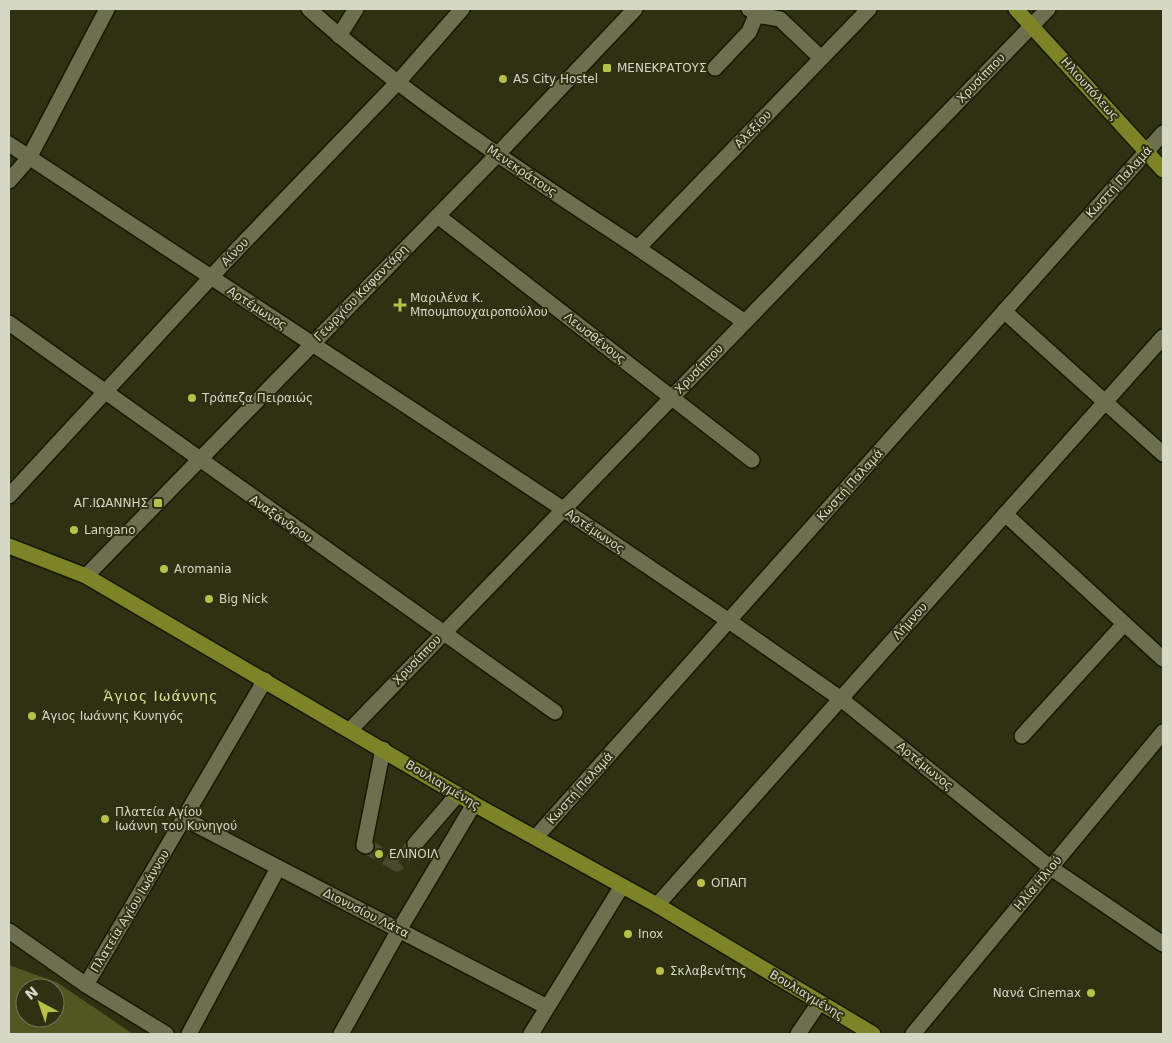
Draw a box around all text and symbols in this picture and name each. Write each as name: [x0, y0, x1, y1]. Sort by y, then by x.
street label: Χρυσίππου: [954, 50, 1008, 106]
street label: Ηλιουπόλεως: [1058, 55, 1122, 123]
place label: ΜΕΝΕΚΡΑΤΟΥΣ: [617, 61, 707, 75]
marker: ΜΕΝΕΚΡΑΤΟΥΣ: [601, 62, 613, 74]
place label: AS City Hostel: [513, 72, 598, 86]
marker: AS City Hostel: [497, 73, 509, 85]
street label: Αλεξίου: [732, 107, 774, 151]
street label: Μενεκράτους: [484, 142, 560, 200]
street label: Κωστή Παλαμά: [1083, 143, 1155, 221]
street label: Αίνου: [218, 235, 252, 269]
street label: Γεωργίου Καφαντάρη: [311, 242, 411, 344]
street label: Αρτέμωνος: [225, 284, 289, 332]
place label: Μαριλένα Κ. Μπουμπουχαιροπούλου: [410, 291, 548, 319]
marker: Μαριλένα Κ. Μπουμπουχαιροπούλου: [394, 299, 406, 311]
street label: Λεωσθένους: [561, 310, 629, 366]
street label: Χρυσίππου: [672, 341, 726, 397]
place label: Τράπεζα Πειραιώς: [201, 391, 313, 405]
marker: Τράπεζα Πειραιώς: [186, 392, 198, 404]
street label: Κωστή Παλαμά: [814, 446, 886, 524]
street label: Αναξάνδρου: [247, 492, 315, 546]
place label: ΑΓ.ΙΩΑΝΝΗΣ: [74, 496, 148, 510]
marker: ΑΓ.ΙΩΑΝΝΗΣ: [152, 497, 164, 509]
street label: Αρτέμωνος: [563, 506, 627, 556]
place label: Langano: [84, 523, 136, 537]
marker: Langano: [68, 524, 80, 536]
place label: Aromania: [174, 562, 232, 576]
marker: Aromania: [158, 563, 170, 575]
place label: Big Nick: [219, 592, 268, 606]
marker: Big Nick: [203, 593, 215, 605]
street label: Λήμνου: [890, 600, 930, 642]
street label: Χρυσίππου: [390, 632, 444, 688]
district label: Άγιος Ιωάννης: [104, 688, 218, 704]
place label: Άγιος Ιωάννης Κυνηγός: [42, 709, 184, 723]
marker: Άγιος Ιωάννης Κυνηγός: [26, 710, 38, 722]
street label: Αρτέμωνος: [894, 739, 956, 793]
street label: Κωστή Παλαμά: [544, 749, 616, 827]
street label: Βουλιαγμένης: [403, 757, 483, 813]
place label: Πλατεία Αγίου Ιωάννη του Κυνηγού: [115, 805, 237, 833]
marker: Πλατεία Αγίου Ιωάννη του Κυνηγού: [99, 813, 111, 825]
street label: Πλατεία Αγίου Ιωάννου: [88, 847, 172, 975]
place label: ΕΛΙΝΟΙΛ: [389, 847, 439, 861]
marker: ΕΛΙΝΟΙΛ: [373, 848, 385, 860]
street label: Ηλία Ηλιού: [1011, 853, 1065, 913]
place label: ΟΠΑΠ: [711, 876, 747, 890]
marker: ΟΠΑΠ: [695, 877, 707, 889]
street label: Διονυσίου Λάτα: [321, 885, 411, 941]
place label: Inox: [638, 927, 663, 941]
marker: Inox: [622, 928, 634, 940]
place label: Σκλαβενίτης: [670, 964, 746, 978]
marker: Σκλαβενίτης: [654, 965, 666, 977]
street label: Βουλιαγμένης: [767, 967, 847, 1023]
north arrow: [15, 978, 65, 1028]
text: N: [22, 983, 41, 1003]
place label: Νανά Cinemax: [993, 986, 1081, 1000]
marker: Νανά Cinemax: [1085, 987, 1097, 999]

